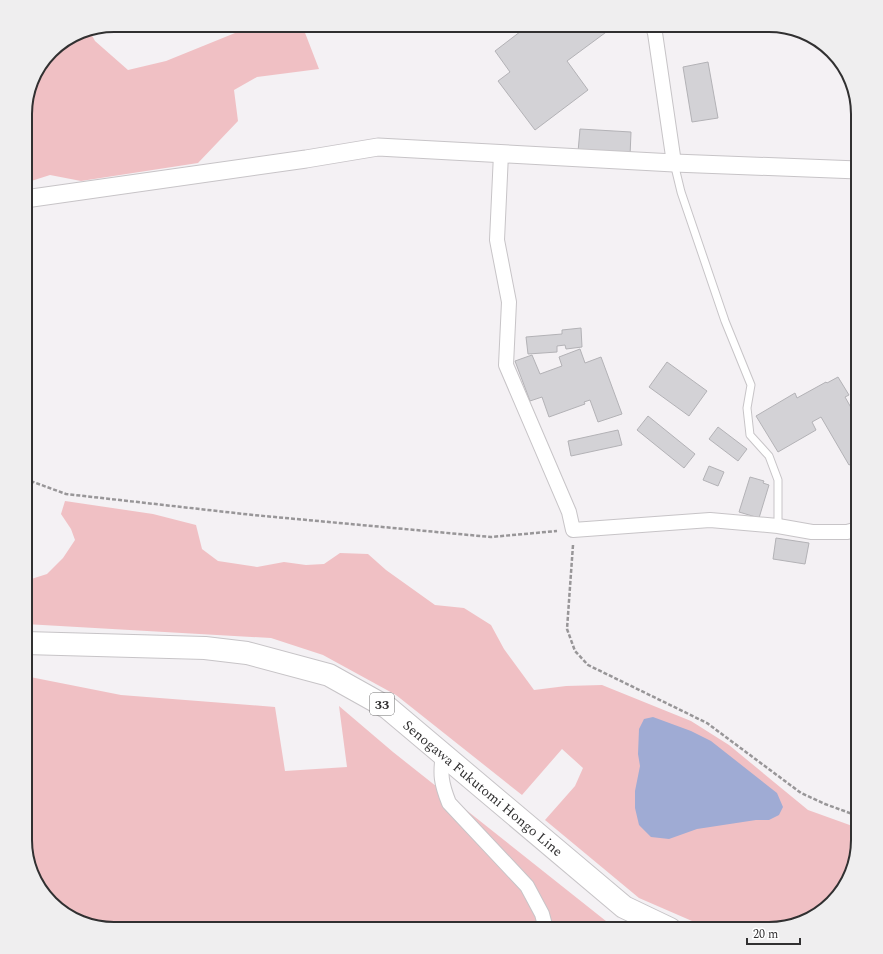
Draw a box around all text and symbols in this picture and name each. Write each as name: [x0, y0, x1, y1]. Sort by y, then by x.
road number: 33: [370, 693, 394, 715]
street label: Senogawa Fukutomi Hongo Line: [398, 715, 567, 862]
scale bar: [747, 920, 800, 946]
text: 20 m: [753, 925, 778, 944]

